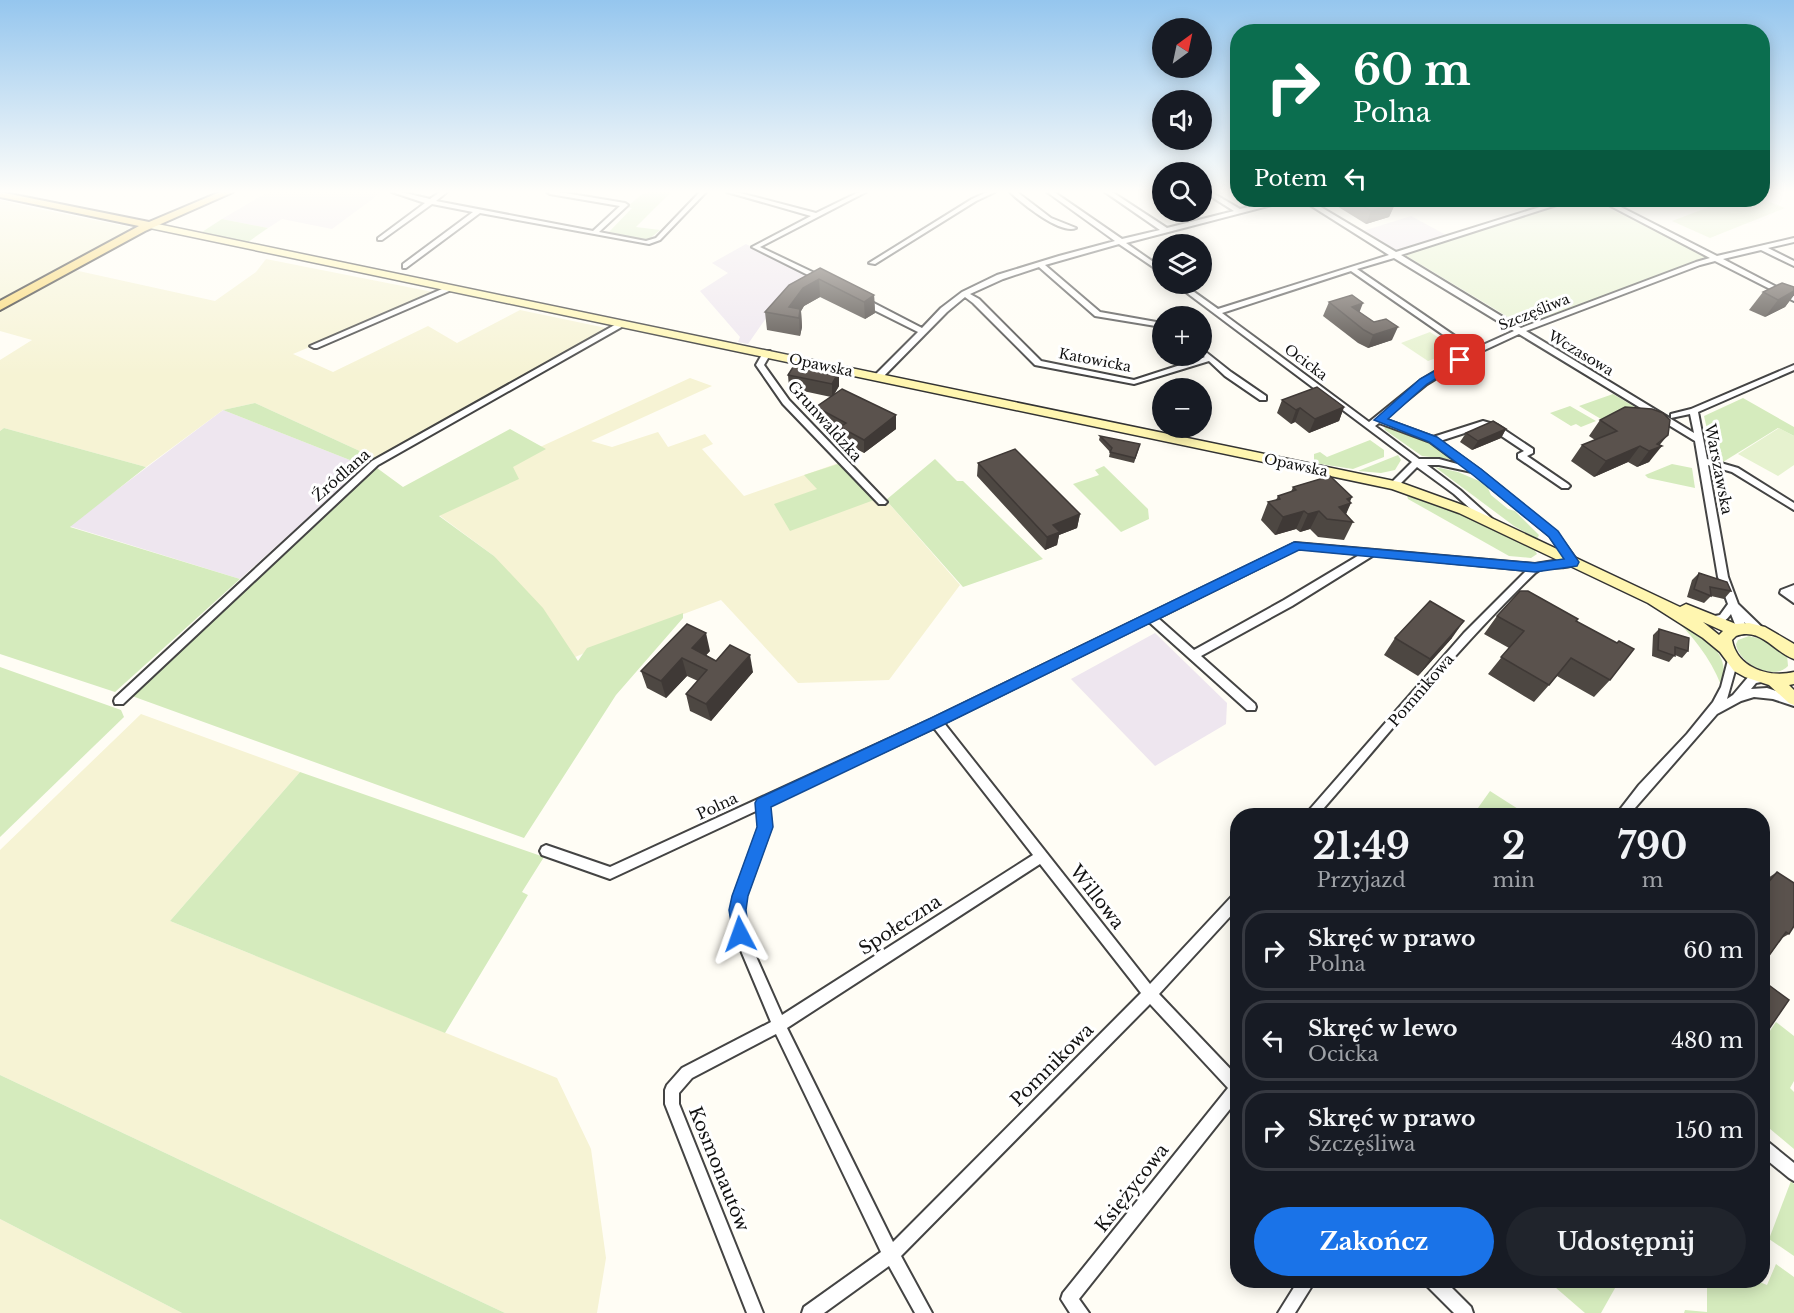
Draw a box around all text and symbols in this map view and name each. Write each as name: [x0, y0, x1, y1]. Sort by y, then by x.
north arrow: [1152, 18, 1212, 78]
map controls: [1152, 18, 1212, 438]
text: 60 m: [1353, 44, 1471, 96]
icon: right: [1254, 48, 1332, 126]
button: sound: [1152, 90, 1212, 150]
text: Polna: [1353, 96, 1431, 129]
button: search: [1152, 162, 1212, 222]
icon: left: [1339, 162, 1372, 195]
text: Potem: [1254, 165, 1327, 192]
button: layers: [1152, 234, 1212, 294]
street label: Szczęśliwa: [1496, 289, 1572, 334]
button: +: [1152, 306, 1212, 366]
street label: Wczasowa: [1544, 326, 1617, 380]
pin: [1434, 334, 1485, 385]
street label: Ocicka: [1281, 340, 1331, 384]
icon: arrive: [1443, 343, 1476, 376]
street label: Katowicka: [1057, 344, 1133, 376]
street label: Opawska: [787, 349, 855, 381]
street label: Grunwaldzka: [784, 377, 867, 466]
button: −: [1152, 378, 1212, 438]
street label: Warszawska: [1701, 421, 1737, 517]
street label: Źródlana: [308, 444, 374, 505]
street label: Opawska: [1262, 449, 1330, 481]
street label: Pomnikowa: [1384, 649, 1458, 730]
street label: Polna: [693, 788, 741, 824]
text: 21:49: [1313, 824, 1410, 869]
text: 2: [1502, 824, 1525, 869]
text: 790: [1617, 824, 1687, 869]
street label: Willowa: [1065, 860, 1129, 934]
text: Przyjazd: [1317, 868, 1406, 892]
text: min: [1493, 868, 1535, 892]
text: m: [1642, 868, 1663, 892]
street label: Społeczna: [855, 890, 945, 960]
position arrow: [708, 902, 772, 966]
text: Skręć w prawo: [1308, 925, 1475, 952]
icon: right: [1257, 934, 1290, 967]
text: 60 m: [1683, 937, 1743, 964]
text: Polna: [1308, 952, 1366, 976]
text: Skręć w lewo: [1308, 1015, 1457, 1042]
street label: Pomnikowa: [1006, 1019, 1098, 1111]
icon: left: [1257, 1024, 1290, 1057]
text: 480 m: [1671, 1027, 1743, 1054]
text: Ocicka: [1308, 1042, 1379, 1066]
street label: Kosmonautów: [684, 1103, 754, 1235]
text: Skręć w prawo: [1308, 1105, 1475, 1132]
icon: right: [1257, 1114, 1290, 1147]
text: 150 m: [1675, 1117, 1743, 1144]
text: Szczęśliwa: [1308, 1132, 1415, 1156]
street label: Księżycowa: [1091, 1139, 1173, 1237]
button: Zakończ: [1254, 1207, 1494, 1276]
button: Udostępnij: [1506, 1207, 1746, 1276]

